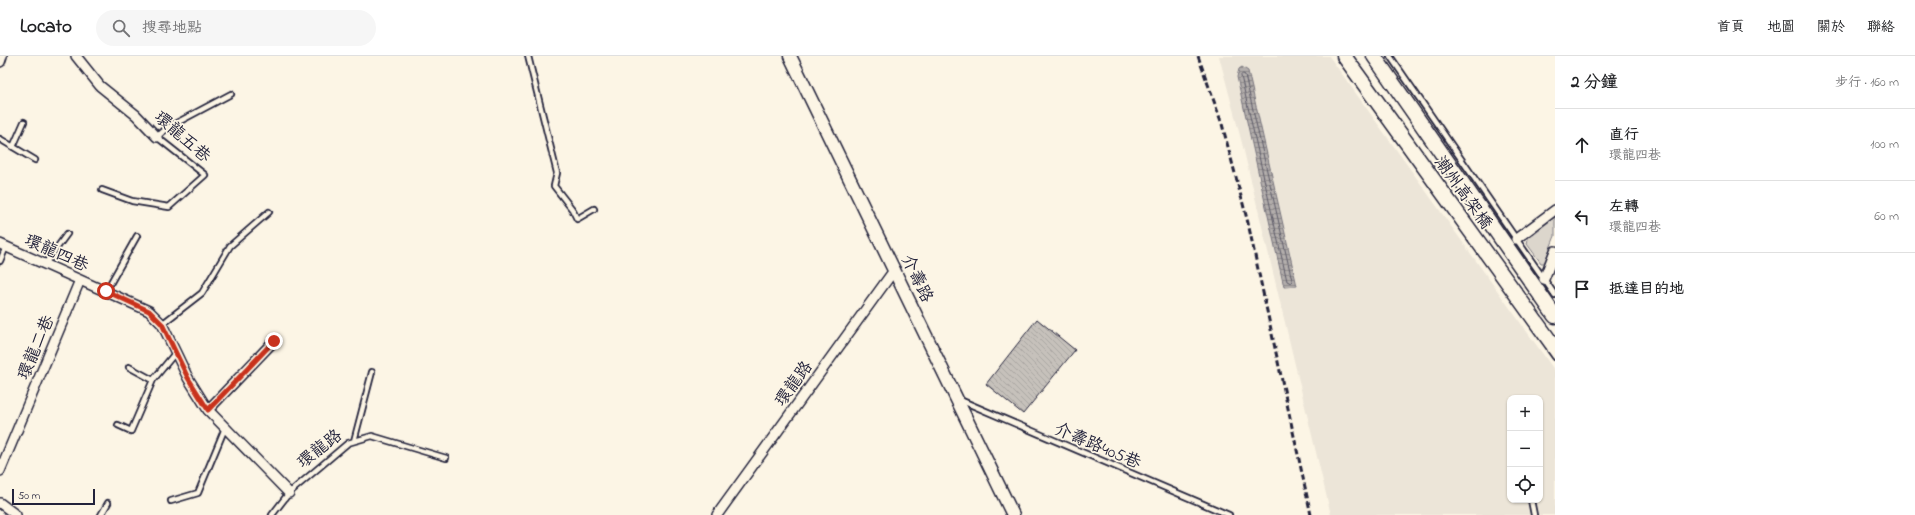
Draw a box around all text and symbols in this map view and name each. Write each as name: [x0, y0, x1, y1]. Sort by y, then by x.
search box: [96, 10, 376, 46]
text: Locato: [20, 14, 72, 41]
icon: search: [110, 17, 132, 39]
text: 搜尋地點: [142, 17, 202, 39]
text: 首頁: [1717, 17, 1745, 38]
text: 地圖: [1767, 17, 1795, 38]
text: 關於: [1817, 17, 1845, 38]
text: 聯絡: [1867, 17, 1895, 38]
text: 2 分鐘: [1571, 70, 1618, 95]
text: 步行 · 160 m: [1835, 73, 1899, 92]
street label: 環龍五巷: [148, 105, 217, 170]
text: 直行: [1609, 124, 1639, 146]
icon: ahead: [1571, 134, 1593, 156]
text: 100 m: [1870, 135, 1899, 154]
text: 環龍四巷: [1609, 146, 1661, 165]
street label: 潮州高架橋: [1428, 151, 1498, 235]
text: 左轉: [1609, 196, 1639, 218]
icon: left: [1571, 206, 1593, 228]
text: 60 m: [1874, 207, 1899, 226]
text: 環龍四巷: [1609, 218, 1661, 237]
street label: 環龍四巷: [20, 228, 93, 279]
street label: 介壽路: [894, 250, 939, 307]
icon: arrive: [1571, 278, 1593, 300]
text: 抵達目的地: [1609, 278, 1684, 300]
route start: [97, 282, 115, 300]
street label: 環龍二巷: [12, 310, 62, 384]
route end: [265, 332, 283, 350]
street label: 環龍路: [769, 356, 819, 412]
map controls: [1507, 395, 1543, 503]
button: +: [1507, 395, 1543, 431]
street label: 介壽路405巷: [1050, 417, 1146, 476]
street label: 環龍路: [292, 424, 348, 475]
button: −: [1507, 431, 1543, 467]
button: locate: [1507, 467, 1543, 503]
scale bar: [12, 487, 95, 506]
text: 50 m: [18, 488, 40, 504]

